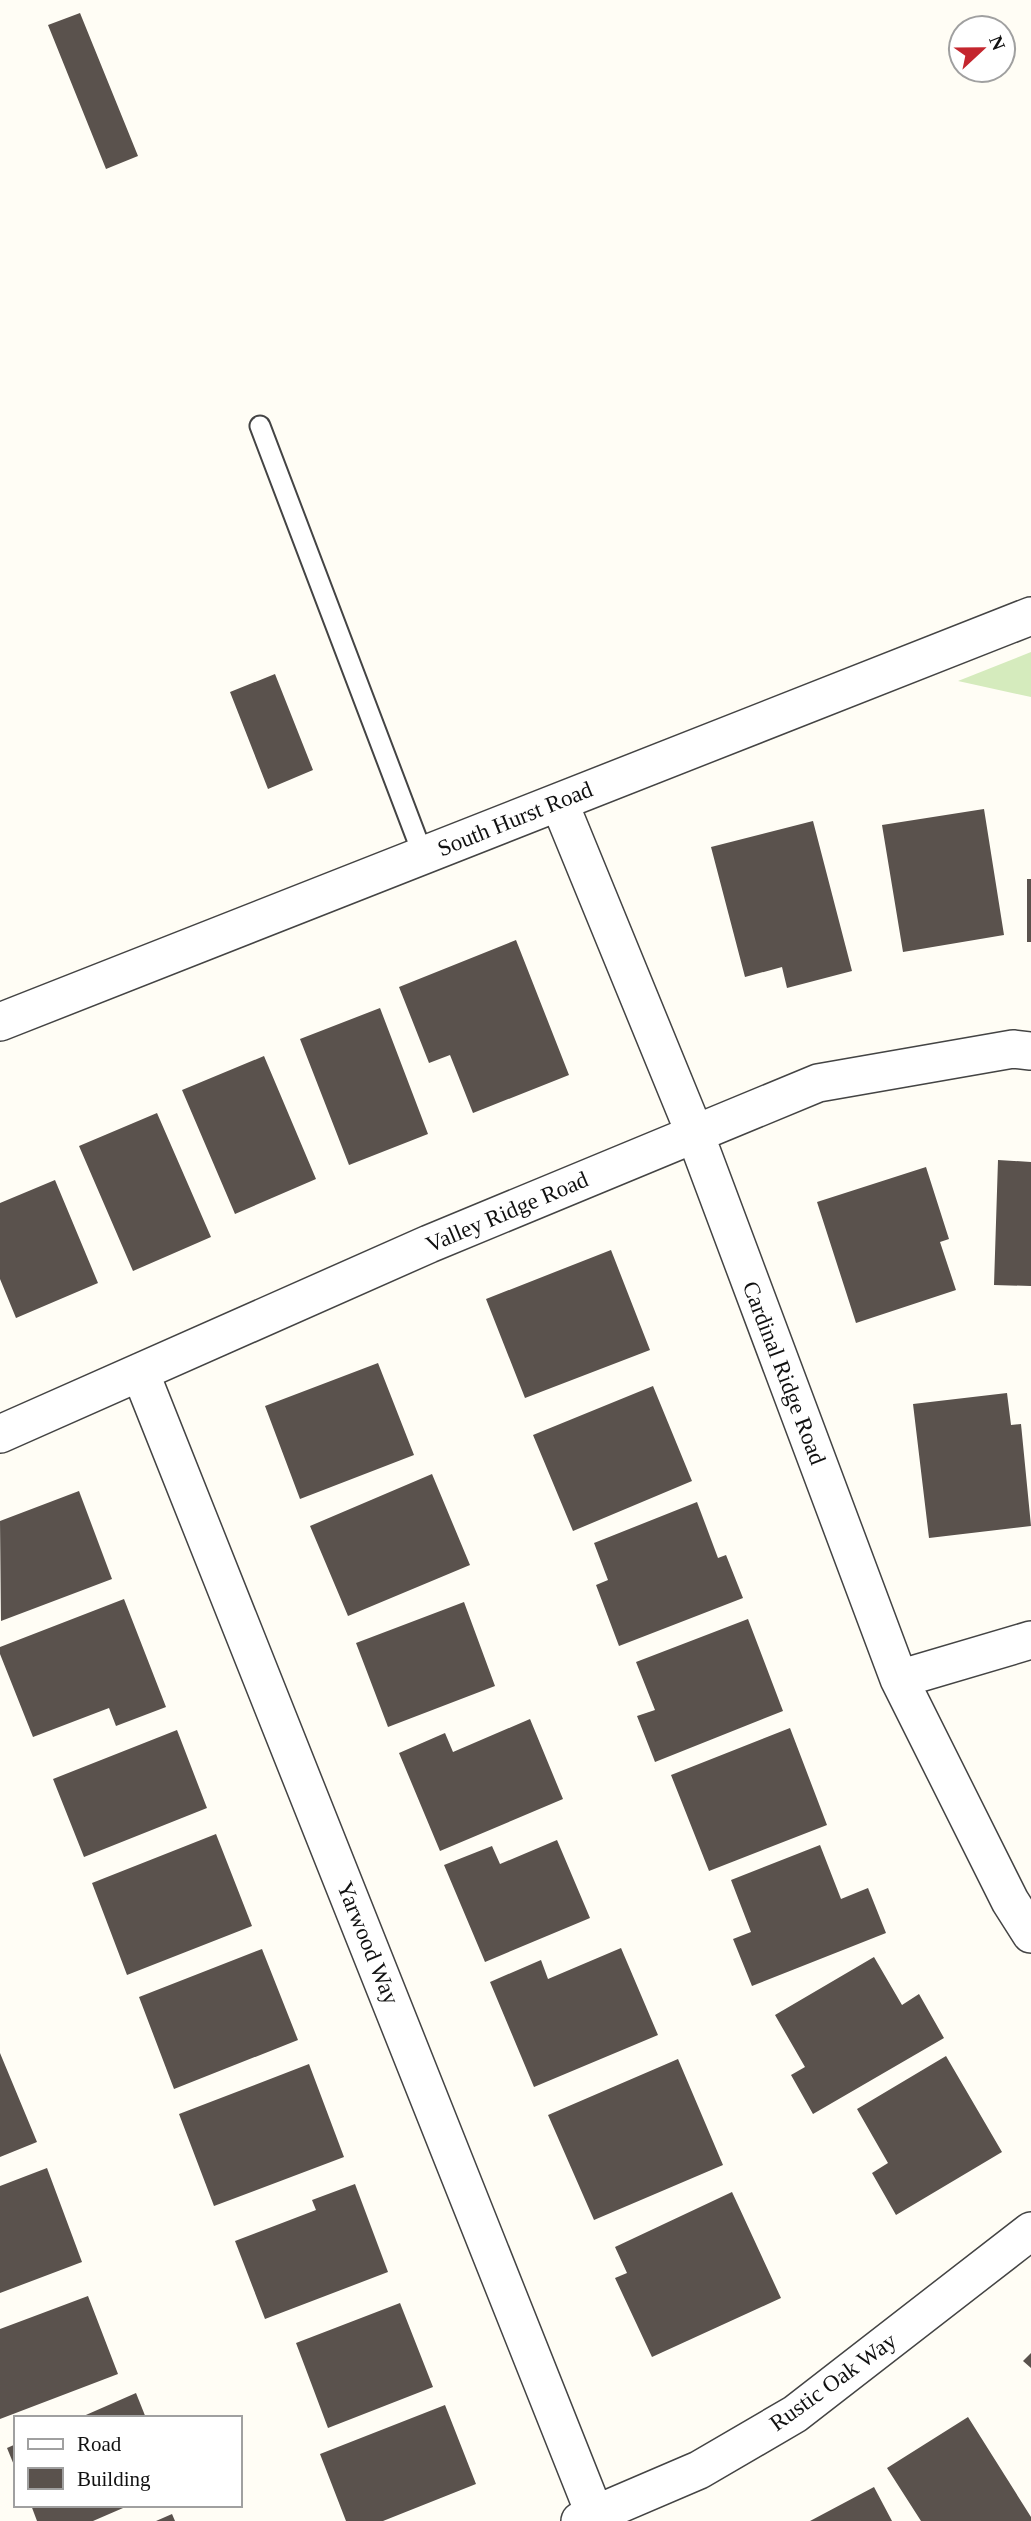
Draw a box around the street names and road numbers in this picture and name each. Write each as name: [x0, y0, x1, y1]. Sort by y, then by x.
street label: South Hurst Road: [434, 776, 597, 861]
street label: Valley Ridge Road: [422, 1166, 592, 1257]
street label: Cardinal Ridge Road: [738, 1278, 831, 1469]
street label: Yarwood Way: [332, 1878, 404, 2008]
street label: Rustic Oak Way: [765, 2328, 901, 2436]

